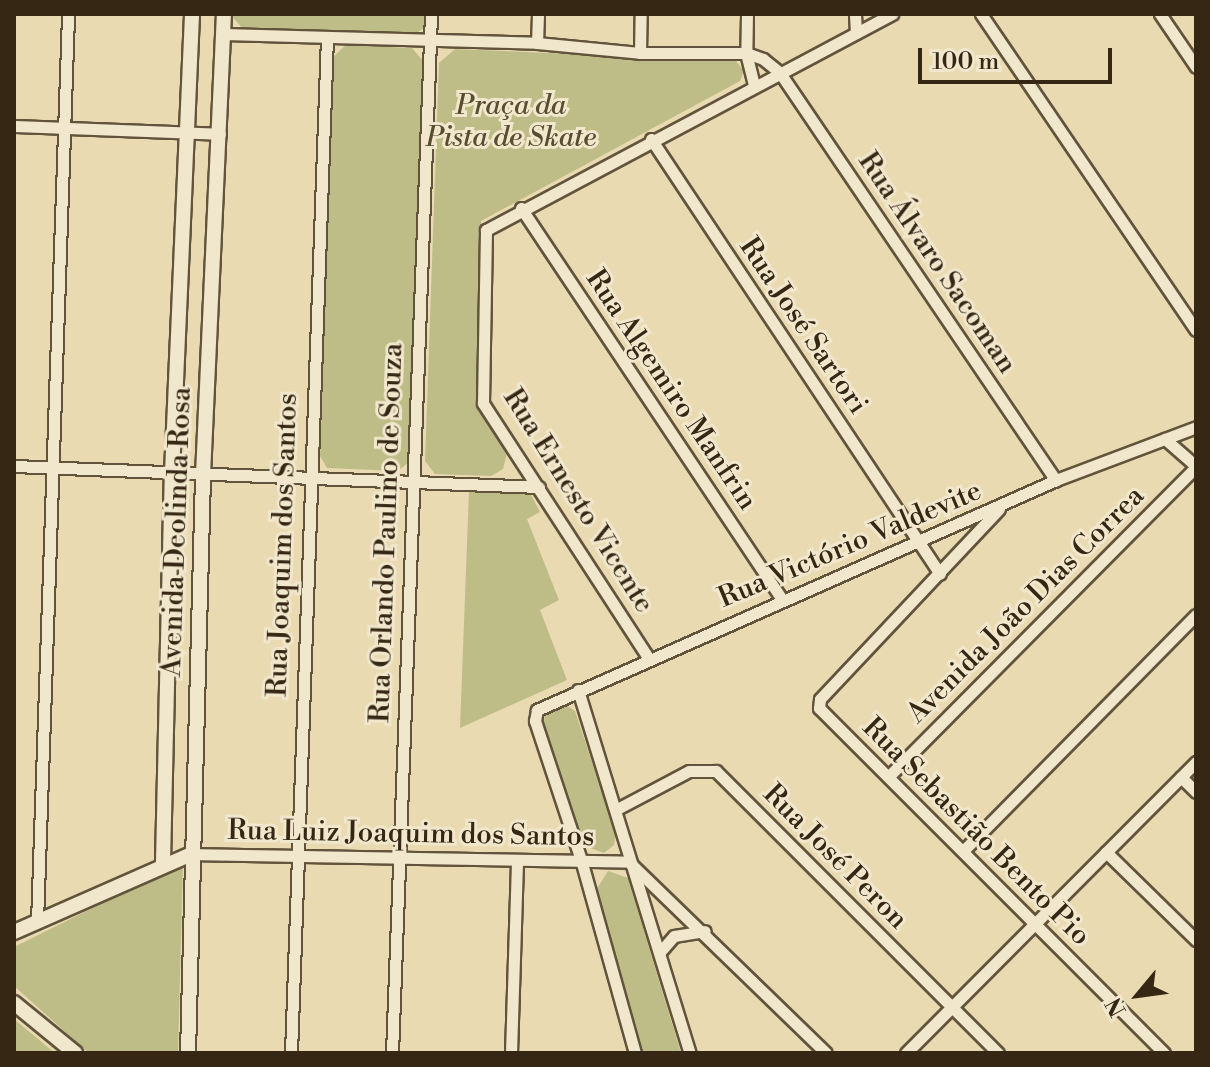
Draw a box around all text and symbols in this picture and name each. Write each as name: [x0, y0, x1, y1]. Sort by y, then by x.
scale bar: [922, 32, 1116, 82]
text: 100 m: [932, 47, 999, 77]
park label: Praça da Pista de Skate: [426, 89, 596, 155]
street label: Rua Álvaro Sacoman: [850, 146, 1024, 380]
street label: Rua José Sartori: [732, 231, 874, 421]
street label: Rua Algemiro Manfrin: [578, 264, 764, 516]
street label: Rua Orlando Paulino de Souza: [364, 342, 410, 724]
street label: Rua Ernesto Vicente: [495, 383, 661, 619]
street label: Avenida Deolinda Rosa: [155, 386, 199, 678]
street label: Rua Joaquim dos Santos: [261, 392, 305, 698]
street label: Rua Victório Valdevite: [713, 474, 987, 616]
street label: Avenida João Dias Correa: [900, 479, 1152, 731]
street label: Rua Sebastião Bento Pio: [855, 711, 1097, 953]
street label: Rua José Peron: [756, 778, 914, 936]
street label: Rua Luiz Joaquim dos Santos: [227, 814, 595, 854]
north arrow: [1098, 955, 1178, 1035]
text: N: [1101, 993, 1133, 1021]

